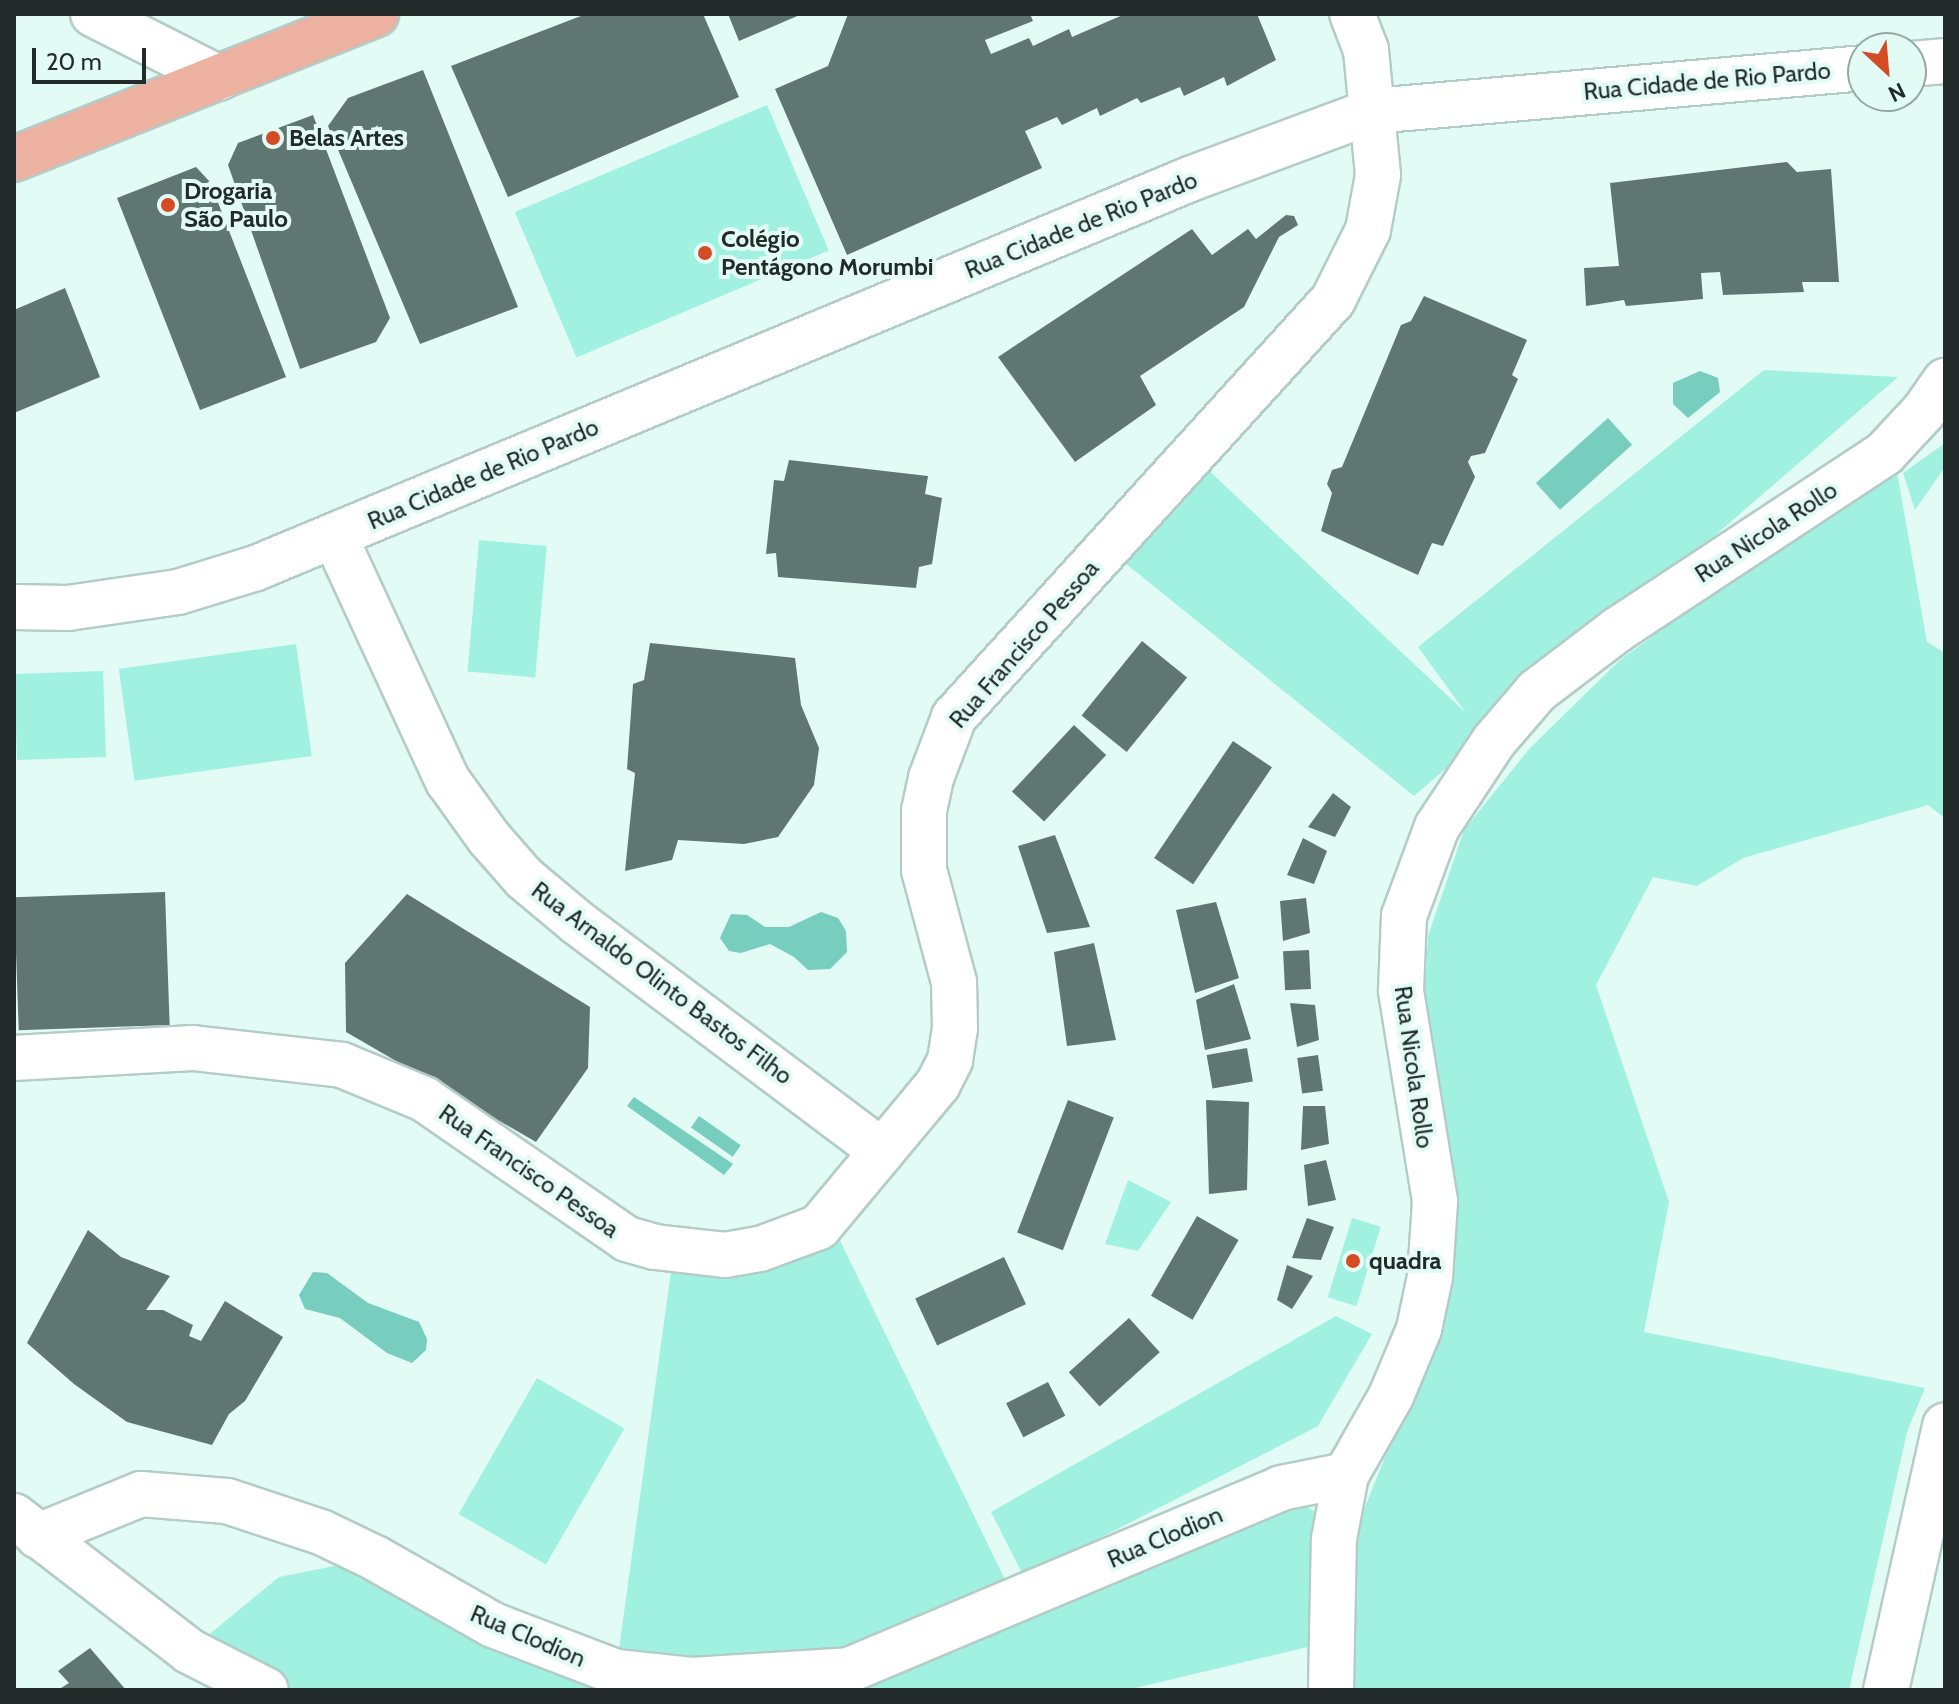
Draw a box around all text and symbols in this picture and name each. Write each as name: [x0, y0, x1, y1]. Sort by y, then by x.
scale bar: [36, 32, 150, 82]
north arrow: [1847, 32, 1927, 112]
text: 20 m: [46, 47, 102, 76]
street label: Rua Cidade de Rio Pardo: [1582, 56, 1832, 106]
text: N: [1884, 77, 1910, 108]
place label: Belas Artes: [289, 124, 404, 152]
marker: Belas Artes: [264, 129, 282, 147]
street label: Rua Cidade de Rio Pardo: [961, 165, 1201, 285]
place label: Drogaria São Paulo: [184, 177, 288, 233]
marker: Drogaria São Paulo: [159, 196, 177, 214]
place label: Colégio Pentágono Morumbi: [721, 225, 933, 281]
marker: Colégio Pentágono Morumbi: [696, 244, 714, 262]
street label: Rua Cidade de Rio Pardo: [363, 412, 603, 536]
street label: Rua Nicola Rollo: [1690, 475, 1842, 589]
street label: Rua Francisco Pessoa: [943, 554, 1105, 734]
street label: Rua Arnaldo Olinto Bastos Filho: [526, 876, 798, 1090]
street label: Rua Nicola Rollo: [1388, 984, 1440, 1150]
street label: Rua Francisco Pessoa: [433, 1098, 625, 1244]
place label: quadra: [1369, 1247, 1441, 1275]
marker: quadra: [1344, 1252, 1362, 1270]
street label: Rua Clodion: [1103, 1500, 1227, 1574]
street label: Rua Clodion: [466, 1599, 590, 1673]

